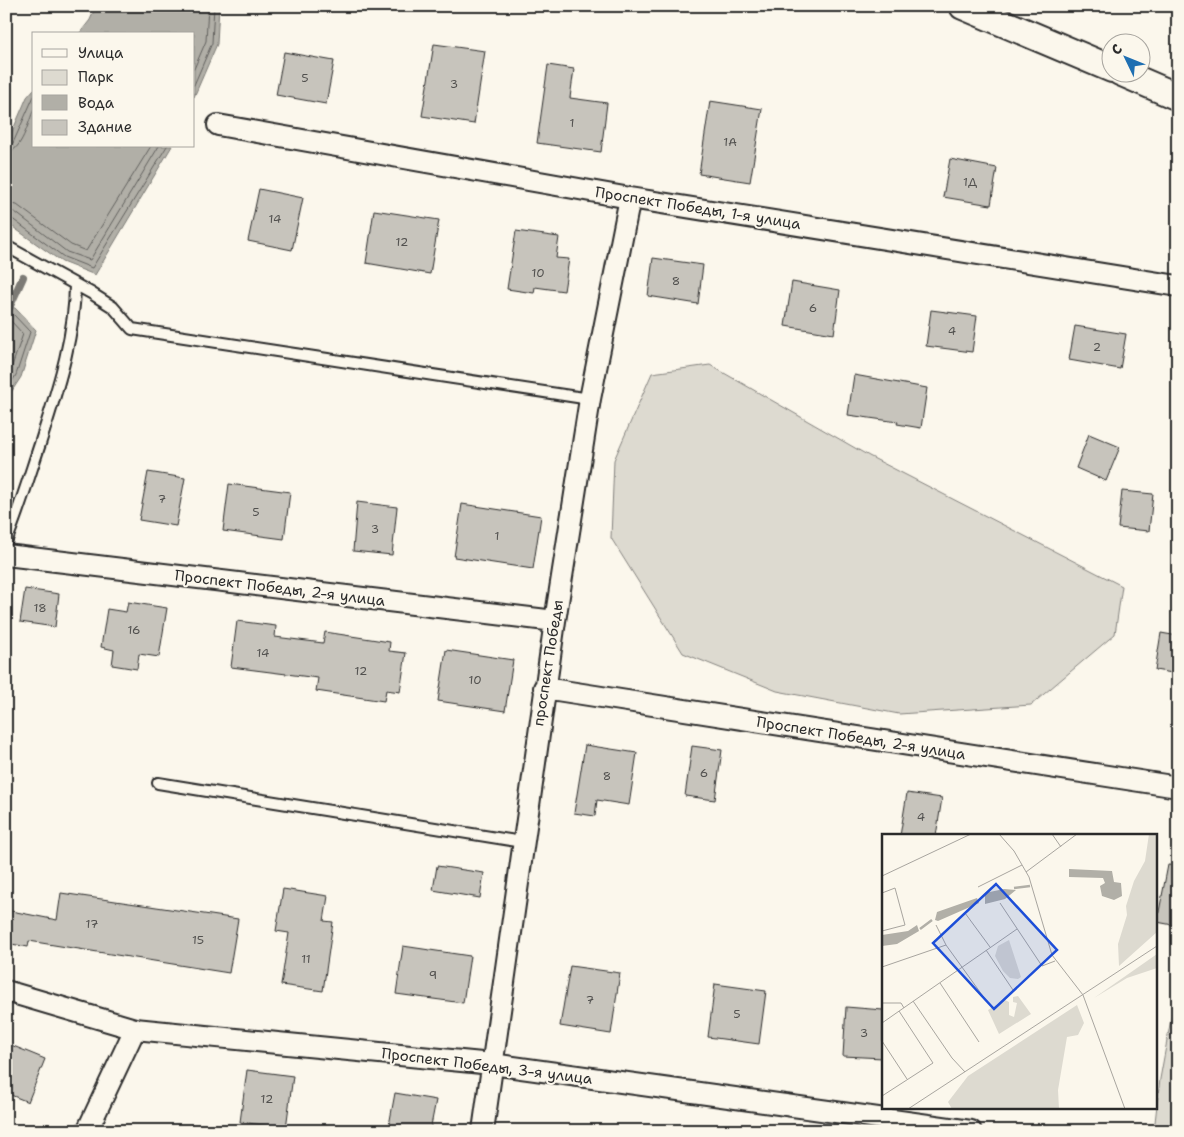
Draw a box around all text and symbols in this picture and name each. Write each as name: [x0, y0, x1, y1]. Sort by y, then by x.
legend: [32, 32, 195, 148]
north arrow: [1102, 32, 1152, 82]
text: С: [1107, 40, 1126, 58]
text: Улица: [78, 43, 124, 63]
text: Парк: [78, 67, 114, 87]
house number: 5: [301, 70, 309, 86]
house number: 3: [450, 76, 458, 92]
text: Вода: [78, 93, 115, 113]
house number: 1: [569, 115, 575, 131]
text: Здание: [78, 117, 132, 137]
house number: 1А: [723, 134, 737, 150]
house number: 1Д: [963, 174, 977, 190]
street label: Проспект Победы, 1-я улица: [594, 182, 803, 234]
house number: 14: [269, 211, 281, 227]
house number: 12: [396, 234, 408, 250]
house number: 10: [531, 265, 545, 281]
house number: 8: [672, 273, 680, 289]
house number: 6: [809, 300, 817, 316]
house number: 4: [948, 323, 956, 339]
house number: 2: [1093, 339, 1101, 355]
house number: 7: [158, 491, 166, 507]
house number: 5: [252, 504, 260, 520]
house number: 3: [371, 521, 379, 537]
house number: 1: [494, 528, 500, 544]
street label: Проспект Победы, 2-я улица: [174, 565, 387, 611]
street label: проспект Победы: [528, 598, 568, 728]
house number: 18: [33, 600, 47, 616]
house number: 16: [127, 622, 141, 638]
house number: 14: [257, 645, 269, 661]
house number: 12: [355, 663, 367, 679]
house number: 10: [468, 672, 482, 688]
street label: Проспект Победы, 2-я улица: [755, 712, 968, 765]
house number: 6: [700, 765, 708, 781]
house number: 8: [603, 768, 611, 784]
house number: 4: [917, 809, 925, 825]
inset map: [882, 834, 1156, 1110]
house number: 17: [86, 916, 98, 932]
house number: 15: [192, 932, 204, 948]
house number: 11: [301, 951, 311, 967]
house number: 9: [429, 967, 437, 983]
house number: 7: [586, 992, 594, 1008]
house number: 5: [733, 1006, 741, 1022]
house number: 3: [860, 1025, 868, 1041]
street label: Проспект Победы, 3-я улица: [380, 1043, 594, 1089]
house number: 12: [261, 1091, 273, 1107]

